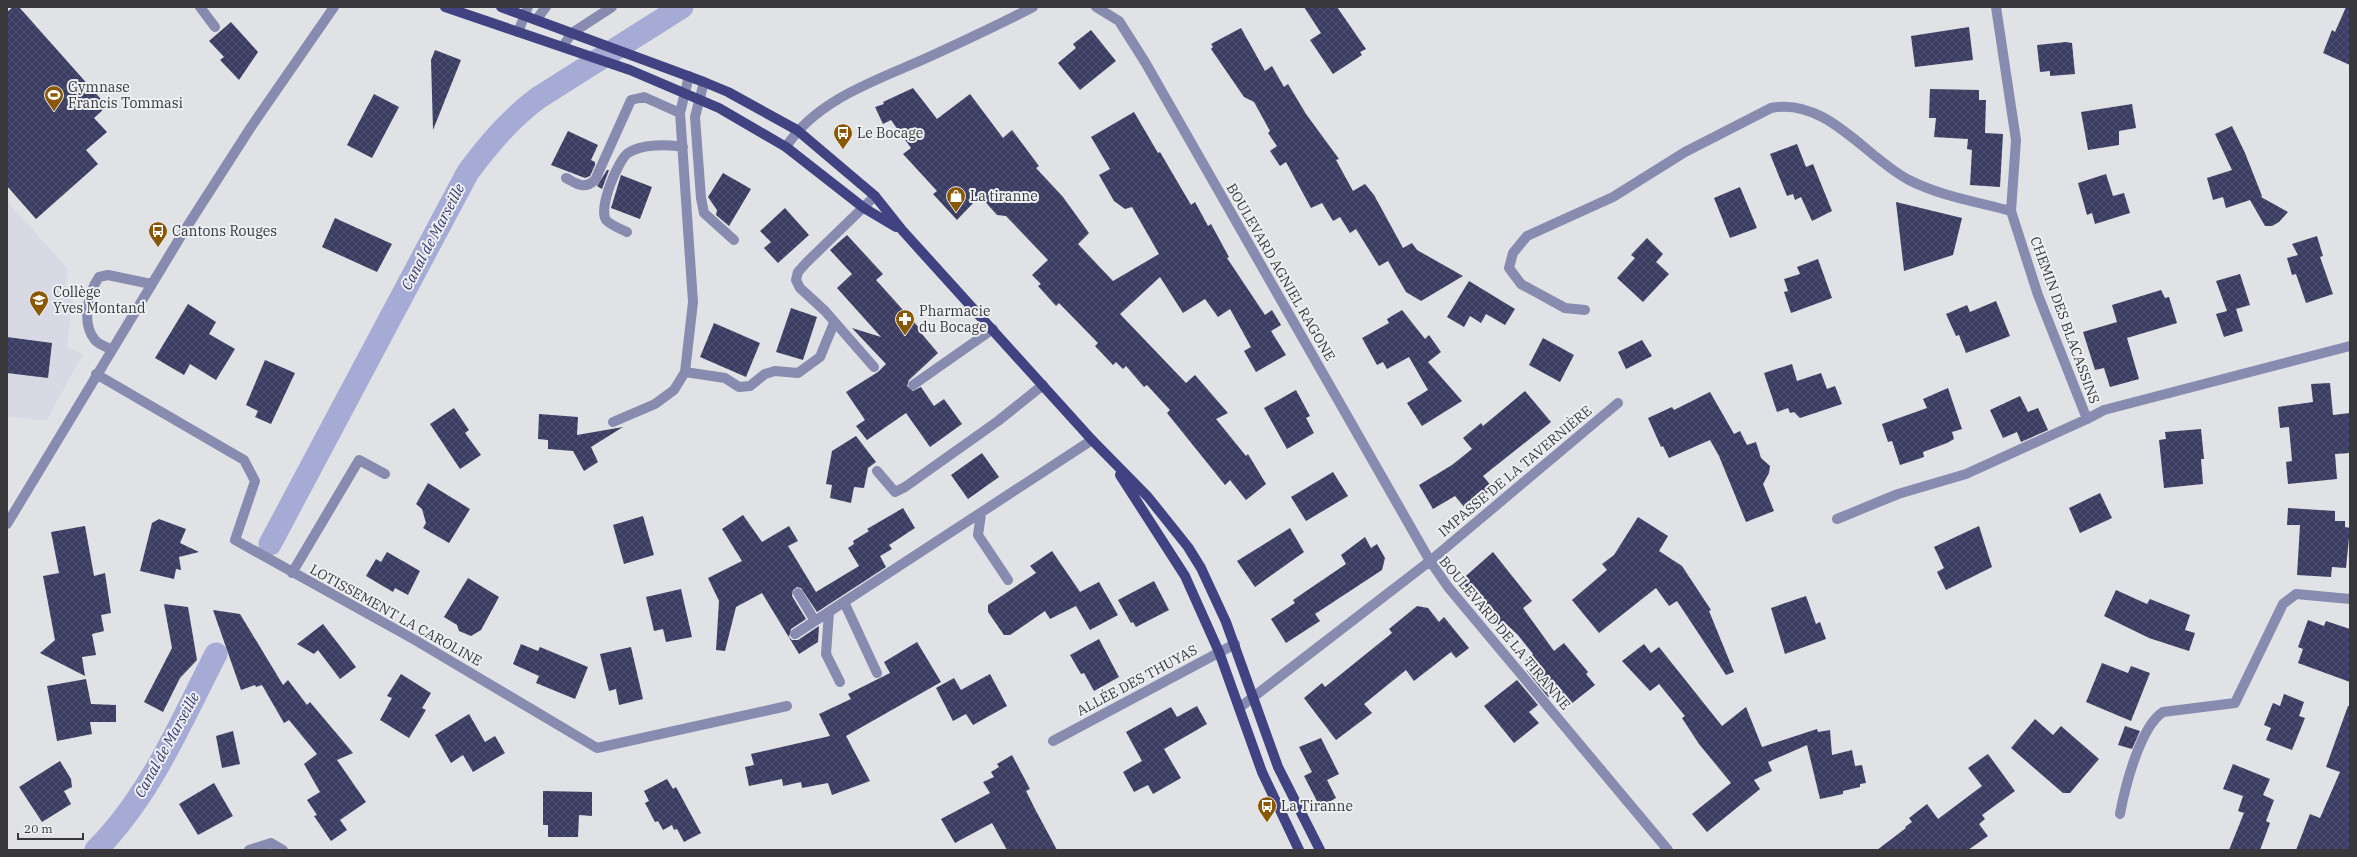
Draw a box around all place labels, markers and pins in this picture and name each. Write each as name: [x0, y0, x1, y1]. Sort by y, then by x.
place label: Gymnase Francis Tommasi: [68, 78, 183, 112]
sports icon: Gymnase Francis Tommasi: [43, 84, 65, 112]
bus stop icon: Le Bocage: [832, 122, 854, 150]
place label: Le Bocage: [857, 124, 923, 142]
shop icon: La tiranne: [945, 185, 967, 213]
place label: La tiranne: [970, 187, 1038, 205]
bus stop icon: Cantons Rouges: [147, 220, 169, 248]
place label: Cantons Rouges: [172, 222, 277, 240]
place label: Collège Yves Montand: [53, 283, 146, 317]
school or university icon: Collège Yves Montand: [28, 289, 50, 317]
place label: Pharmacie du Bocage: [919, 302, 990, 336]
pharmacy icon: Pharmacie du Bocage: [894, 308, 916, 336]
bus stop icon: La Tiranne: [1256, 795, 1278, 823]
place label: La Tiranne: [1281, 797, 1353, 815]

